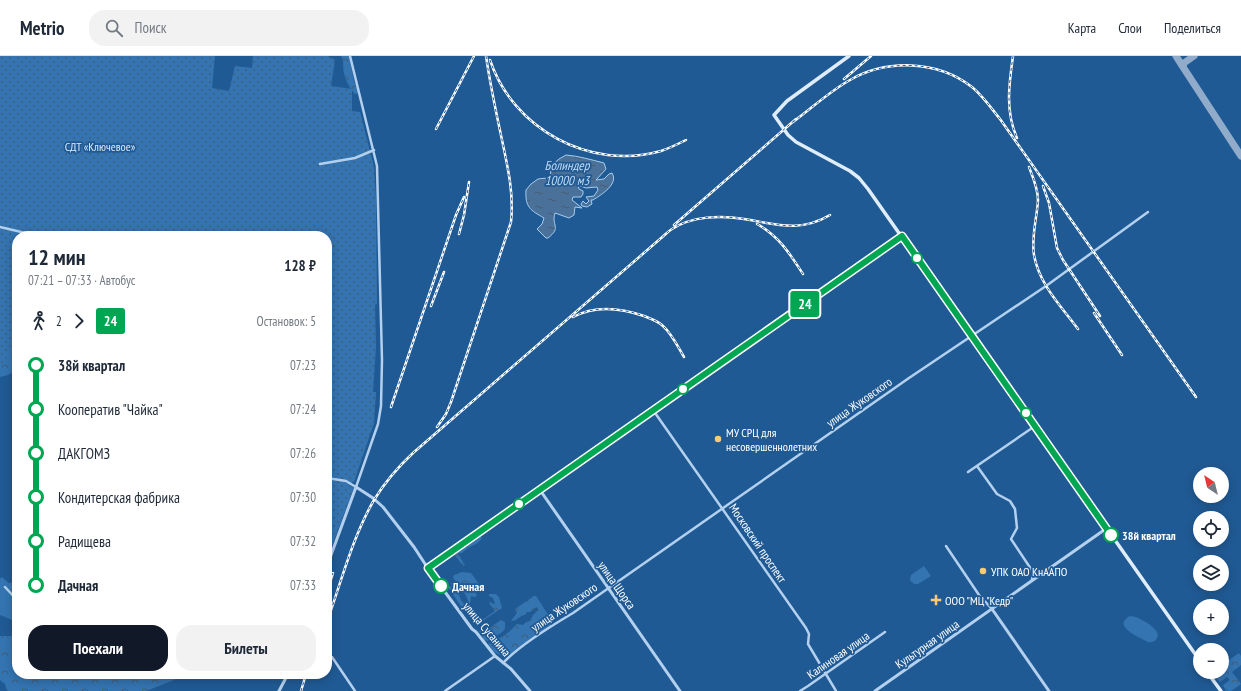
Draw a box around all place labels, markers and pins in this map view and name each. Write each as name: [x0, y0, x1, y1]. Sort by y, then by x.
unlabelled marker: [911, 252, 923, 264]
unlabelled marker: [677, 383, 689, 395]
unlabelled marker: [1020, 407, 1032, 419]
place label: МУ СРЦ для несовершеннолетних: [726, 425, 817, 454]
marker: МУ СРЦ для несовершеннолетних: [713, 434, 723, 444]
unlabelled marker: [513, 498, 525, 510]
marker: 38й квартал: [1103, 527, 1119, 543]
place label: 38й квартал: [1122, 528, 1176, 543]
place label: УПК ОАО КнААПО: [991, 564, 1068, 579]
marker: УПК ОАО КнААПО: [978, 566, 988, 576]
marker: Дачная: [433, 578, 449, 594]
place label: Дачная: [452, 579, 484, 594]
place label: ООО "МЦ "Кедр": [945, 593, 1013, 608]
marker: ООО "МЦ "Кедр": [930, 594, 942, 606]

